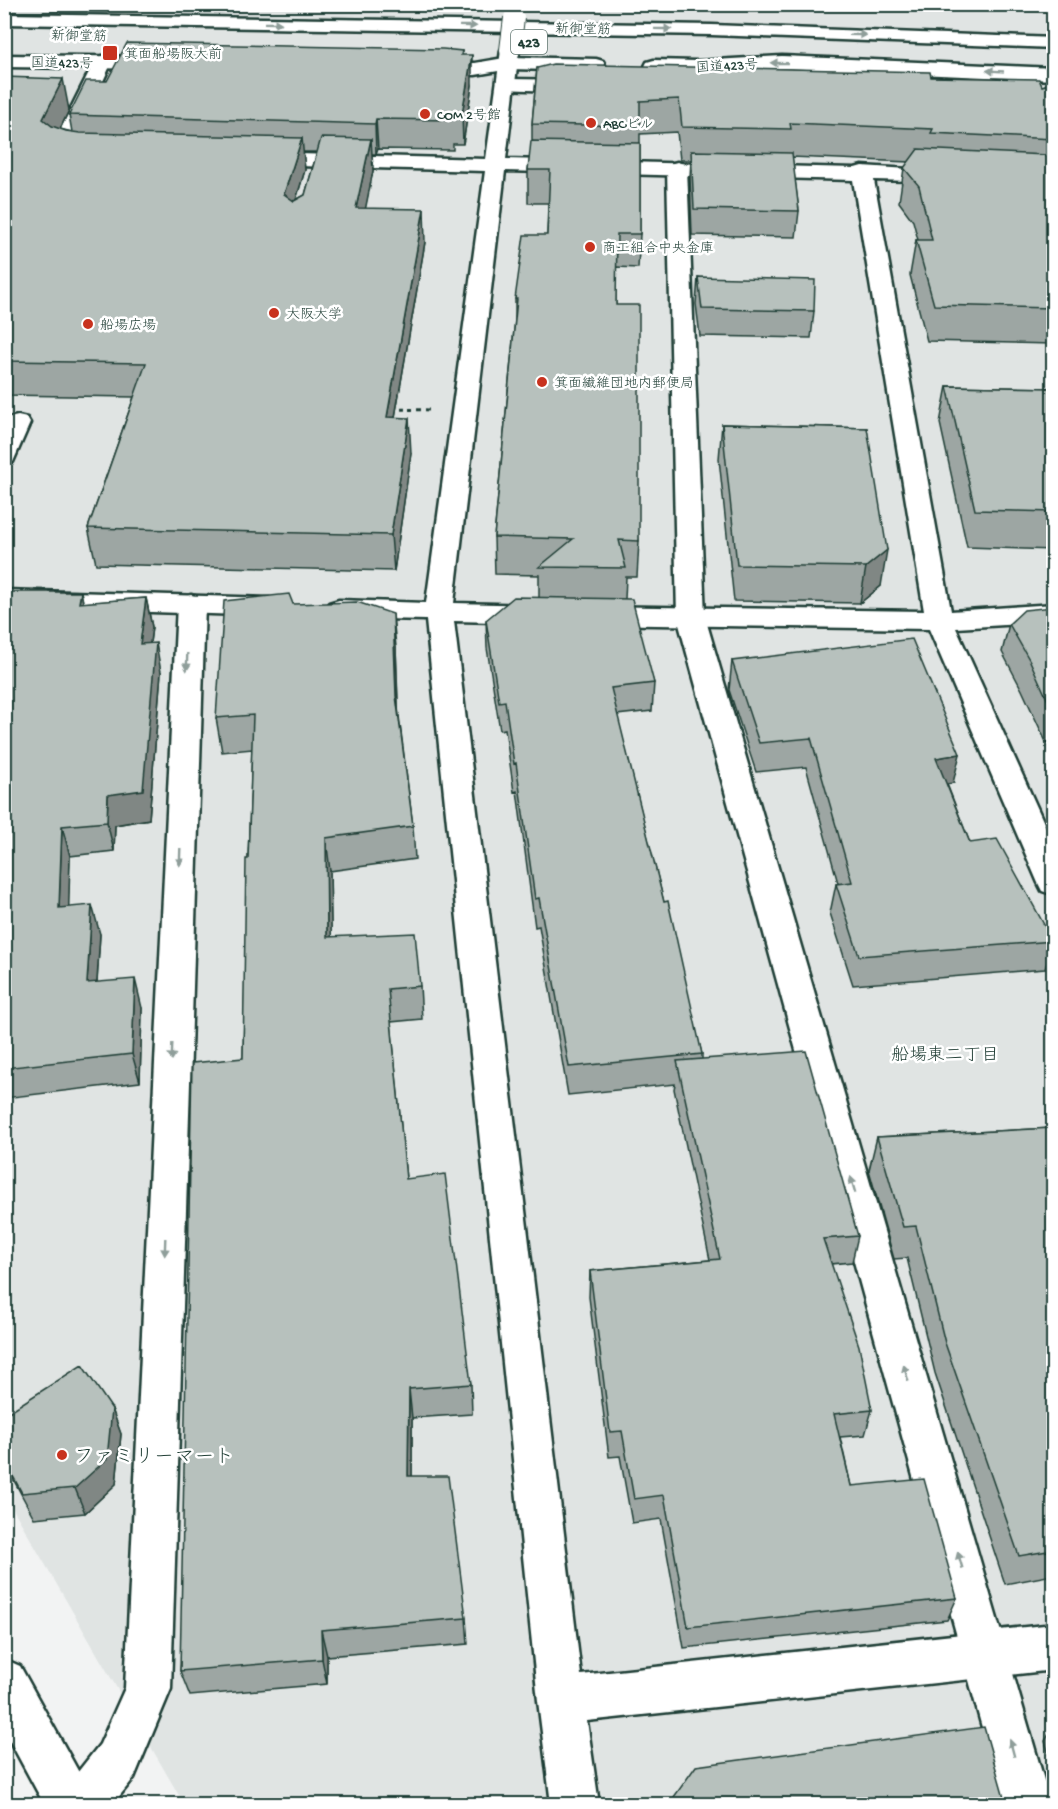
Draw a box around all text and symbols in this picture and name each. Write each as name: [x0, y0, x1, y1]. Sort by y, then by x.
one-way arrow: [263, 18, 282, 28]
one-way arrow: [458, 21, 477, 31]
street label: 新御堂筋: [555, 22, 611, 39]
one-way arrow: [653, 24, 672, 34]
street label: 新御堂筋: [51, 29, 107, 46]
road number: 423: [511, 30, 547, 54]
one-way arrow: [848, 30, 867, 39]
marker: 箕面船場阪大前: [101, 44, 119, 62]
place label: 箕面船場阪大前: [124, 47, 222, 64]
street label: 国道423号: [30, 55, 93, 74]
street label: 国道423号: [695, 57, 759, 78]
one-way arrow: [770, 58, 789, 67]
one-way arrow: [986, 66, 1005, 75]
marker: COM 2号館: [418, 107, 432, 121]
place label: COM 2号館: [437, 108, 501, 125]
marker: ABCビル: [584, 116, 598, 130]
place label: ABCビル: [603, 117, 654, 134]
marker: 商工組合中央金庫: [583, 240, 597, 254]
place label: 商工組合中央金庫: [602, 241, 714, 258]
marker: 大阪大学: [267, 306, 281, 320]
place label: 大阪大学: [286, 307, 342, 324]
marker: 船場広場: [81, 317, 95, 331]
place label: 船場広場: [100, 318, 156, 335]
marker: 箕面繊維団地内郵便局: [535, 375, 549, 389]
place label: 箕面繊維団地内郵便局: [554, 376, 694, 393]
one-way arrow: [183, 653, 192, 672]
one-way arrow: [175, 848, 184, 867]
one-way arrow: [168, 1043, 177, 1062]
district label: 船場東二丁目: [891, 1045, 999, 1067]
one-way arrow: [848, 1176, 857, 1194]
one-way arrow: [160, 1237, 169, 1256]
one-way arrow: [901, 1364, 910, 1382]
place label: ファミリーマート: [74, 1447, 234, 1470]
marker: ファミリーマート: [55, 1448, 69, 1462]
one-way arrow: [954, 1551, 964, 1569]
one-way arrow: [1007, 1739, 1016, 1757]

